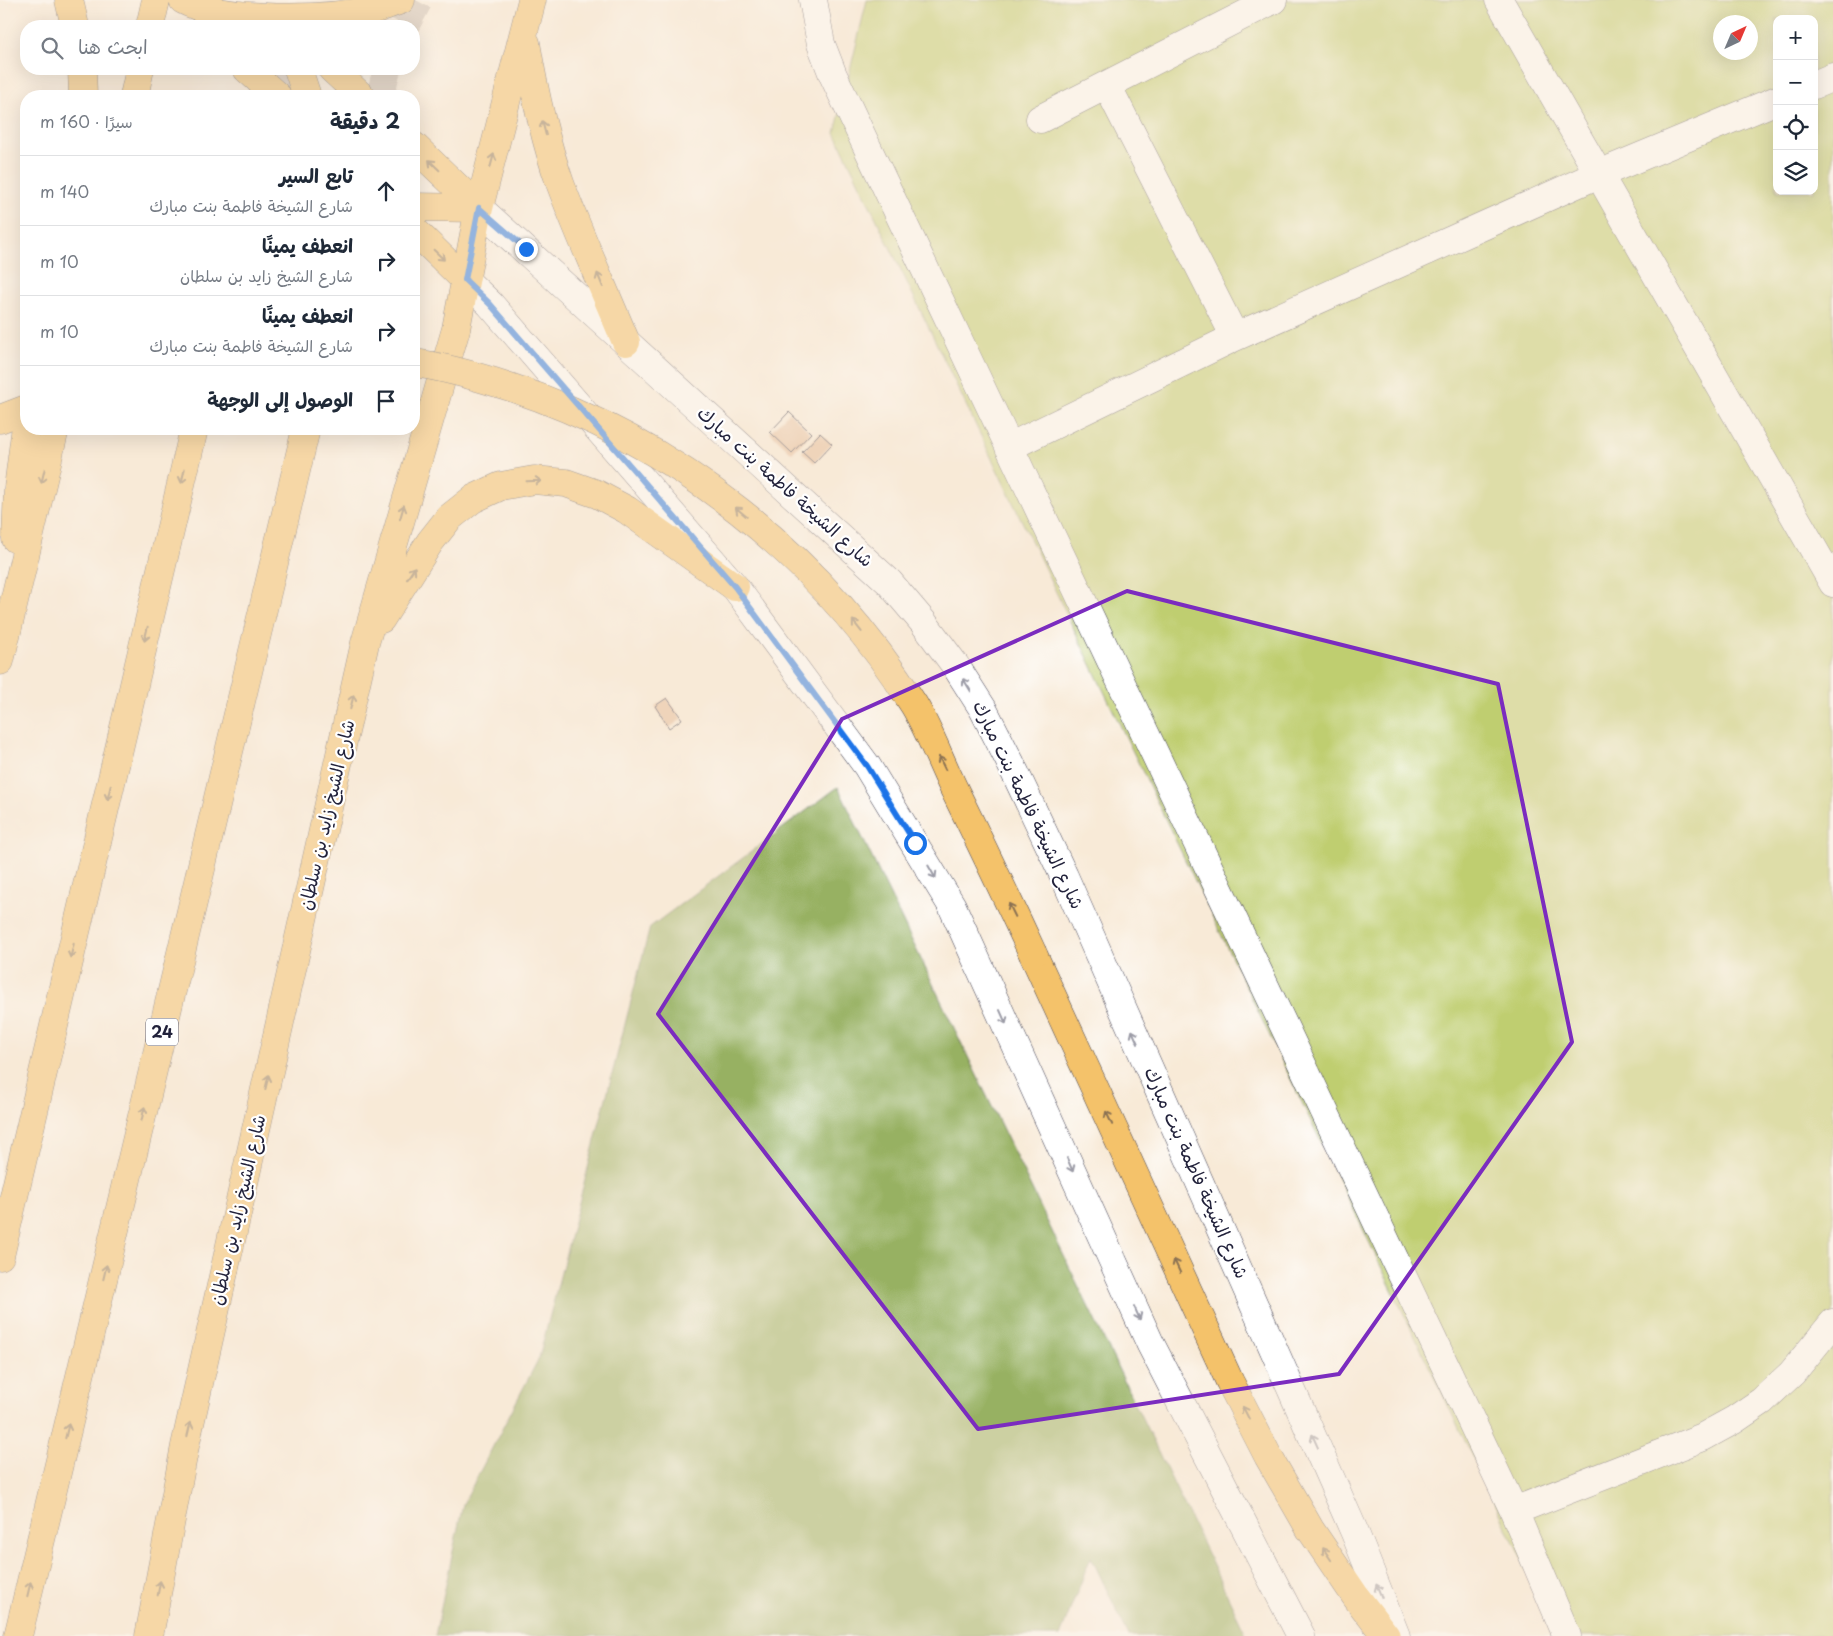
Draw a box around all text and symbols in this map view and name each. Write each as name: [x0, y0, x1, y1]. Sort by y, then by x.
north arrow: [1713, 15, 1758, 60]
map controls: [1773, 15, 1818, 195]
button: +: [1773, 15, 1818, 60]
search box: [20, 20, 420, 75]
text: ابحث هنا: [78, 32, 148, 60]
icon: search: [38, 34, 66, 62]
button: −: [1773, 60, 1818, 105]
text: 2 دقيقة: [330, 104, 400, 136]
button: locate: [1773, 105, 1818, 150]
text: سيرًا · 160 m: [40, 109, 133, 133]
one-way arrow: [538, 121, 548, 137]
button: layers: [1773, 150, 1818, 195]
one-way arrow: [487, 153, 497, 169]
one-way arrow: [427, 159, 440, 171]
text: تابع السير: [279, 161, 353, 189]
icon: ahead: [372, 177, 400, 205]
text: 140 m: [40, 179, 89, 203]
text: شارع الشيخة فاطمة بنت مبارك: [149, 193, 353, 217]
text: انعطف يمينًا: [262, 231, 353, 259]
route end: [515, 238, 538, 261]
icon: right: [372, 247, 400, 275]
text: 10 m: [40, 249, 79, 273]
one-way arrow: [433, 249, 446, 261]
text: شارع الشيخ زايد بن سلطان: [180, 263, 353, 287]
one-way arrow: [595, 273, 604, 288]
text: انعطف يمينًا: [262, 301, 353, 329]
icon: right: [372, 317, 400, 345]
text: 10 m: [40, 319, 79, 343]
text: شارع الشيخة فاطمة بنت مبارك: [149, 333, 353, 357]
text: الوصول إلى الوجهة: [207, 385, 353, 413]
icon: arrive: [372, 387, 400, 415]
street label: شارع الشيخة فاطمة بنت مبارك: [692, 399, 880, 573]
one-way arrow: [38, 468, 47, 484]
one-way arrow: [178, 468, 187, 484]
one-way arrow: [526, 477, 542, 486]
one-way arrow: [398, 505, 408, 521]
one-way arrow: [735, 506, 748, 517]
one-way arrow: [405, 566, 416, 580]
one-way arrow: [851, 620, 862, 633]
one-way arrow: [141, 626, 150, 642]
one-way arrow: [962, 678, 973, 692]
one-way arrow: [348, 694, 357, 710]
street label: شارع الشيخة فاطمة بنت مبارك: [967, 696, 1092, 913]
street label: شارع الشيخ زايد بن سلطان: [290, 717, 361, 913]
one-way arrow: [937, 756, 946, 771]
one-way arrow: [104, 784, 113, 800]
route start: [904, 832, 927, 855]
one-way arrow: [927, 864, 937, 878]
one-way arrow: [1007, 903, 1016, 918]
one-way arrow: [67, 942, 76, 958]
one-way arrow: [999, 1009, 1009, 1024]
road number: 24: [146, 1019, 178, 1046]
one-way arrow: [1130, 1030, 1140, 1045]
street label: شارع الشيخة فاطمة بنت مبارك: [1138, 1062, 1256, 1282]
one-way arrow: [263, 1075, 272, 1091]
one-way arrow: [139, 1107, 148, 1123]
one-way arrow: [1104, 1111, 1113, 1126]
street label: شارع الشيخ زايد بن سلطان: [201, 1112, 272, 1308]
one-way arrow: [1066, 1157, 1076, 1172]
one-way arrow: [1171, 1259, 1181, 1274]
one-way arrow: [101, 1265, 110, 1281]
one-way arrow: [1133, 1305, 1143, 1320]
one-way arrow: [1241, 1406, 1250, 1421]
one-way arrow: [185, 1421, 194, 1437]
one-way arrow: [63, 1423, 72, 1439]
one-way arrow: [1309, 1434, 1319, 1449]
one-way arrow: [1322, 1547, 1332, 1561]
one-way arrow: [25, 1581, 34, 1597]
one-way arrow: [154, 1581, 164, 1597]
one-way arrow: [1373, 1584, 1383, 1599]

